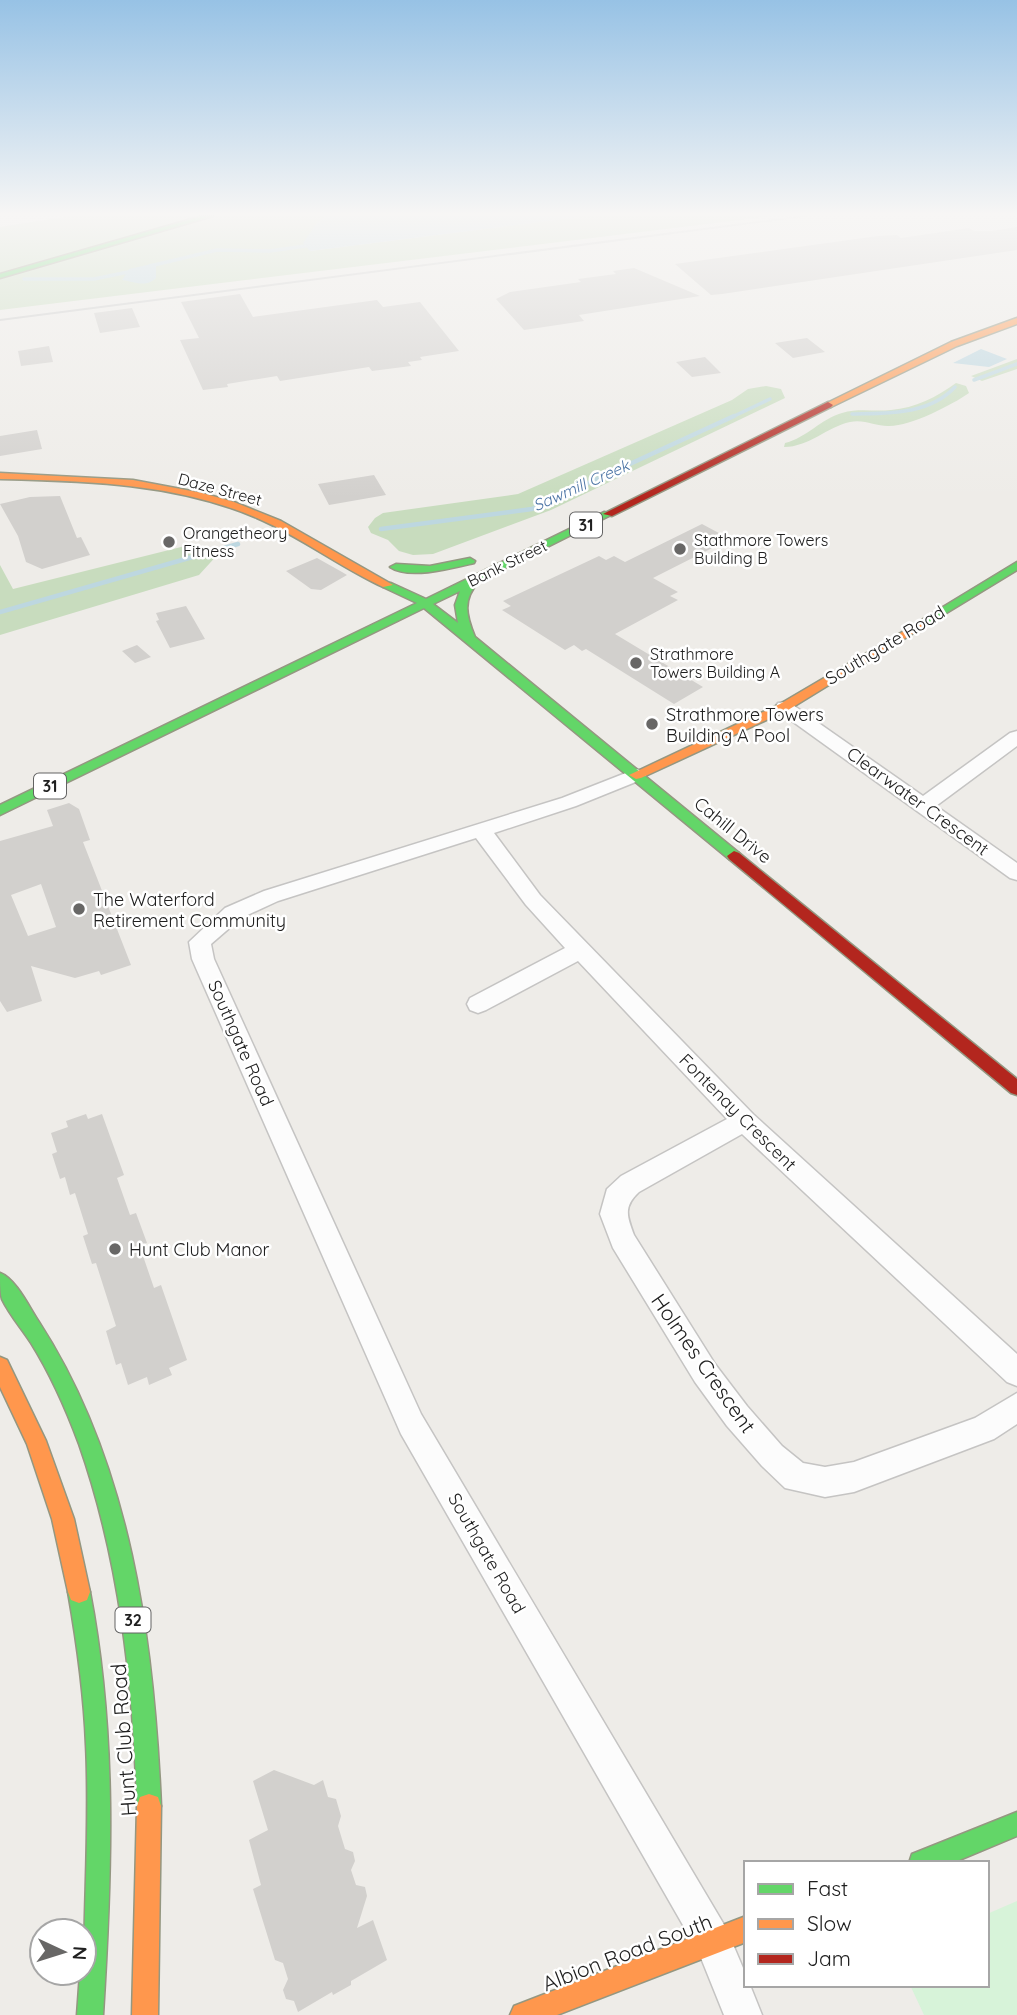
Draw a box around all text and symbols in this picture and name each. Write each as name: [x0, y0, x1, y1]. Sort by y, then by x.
water label: Sawmill Creek: [530, 454, 634, 515]
street label: Daze Street: [176, 468, 264, 510]
road number: 31: [570, 512, 602, 538]
place label: Orangetheory Fitness: [183, 523, 287, 561]
place label: Stathmore Towers Building B: [694, 530, 828, 568]
marker: Orangetheory Fitness: [161, 534, 177, 550]
street label: Bank Street: [464, 535, 550, 591]
marker: Stathmore Towers Building B: [672, 541, 688, 557]
street label: Southgate Road: [821, 600, 949, 690]
place label: Strathmore Towers Building A: [650, 644, 780, 682]
marker: Strathmore Towers Building A: [628, 655, 644, 671]
place label: Strathmore Towers Building A Pool: [666, 703, 824, 747]
marker: Strathmore Towers Building A Pool: [644, 716, 660, 732]
street label: Clearwater Crescent: [842, 742, 994, 860]
road number: 31: [34, 774, 66, 799]
street label: Cahill Drive: [690, 792, 776, 868]
place label: The Waterford Retirement Community: [93, 888, 286, 932]
marker: The Waterford Retirement Community: [71, 901, 87, 917]
street label: Southgate Road: [203, 976, 279, 1110]
street label: Fontenay Crescent: [674, 1048, 802, 1176]
place label: Hunt Club Manor: [129, 1238, 270, 1261]
marker: Hunt Club Manor: [107, 1241, 123, 1257]
street label: Holmes Crescent: [646, 1288, 762, 1438]
street label: Southgate Road: [443, 1489, 531, 1617]
road number: 32: [116, 1608, 150, 1632]
street label: Hunt Club Road: [105, 1663, 141, 1817]
legend: [744, 1861, 989, 1987]
text: Fast: [807, 1875, 848, 1901]
street label: Albion Road South: [539, 1908, 715, 1996]
text: Slow: [807, 1910, 852, 1936]
north arrow: [28, 1917, 98, 1987]
text: N: [68, 1945, 92, 1961]
text: Jam: [807, 1945, 851, 1971]

